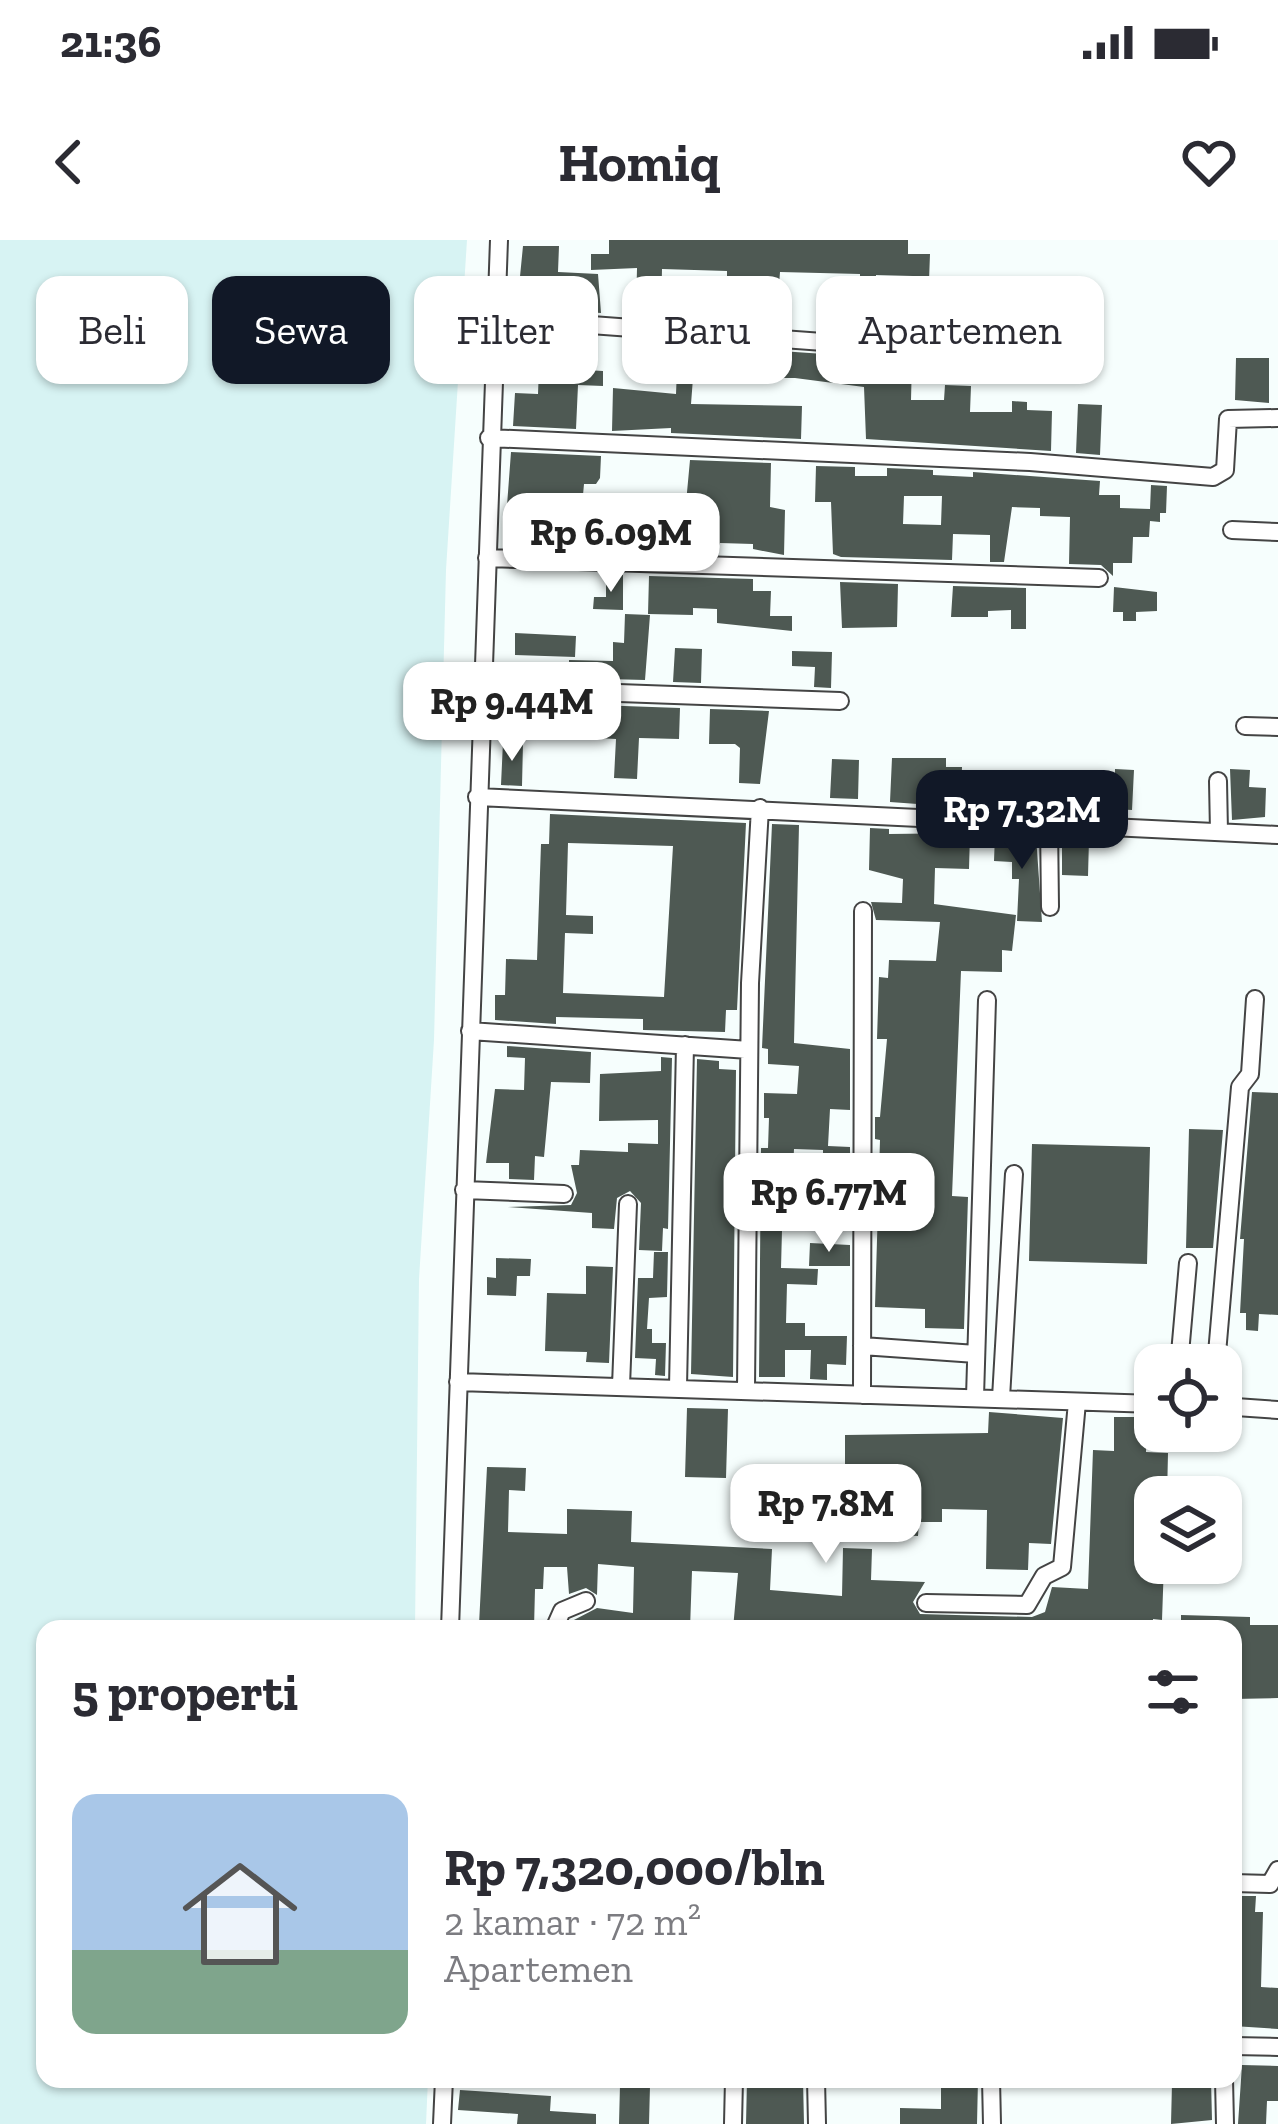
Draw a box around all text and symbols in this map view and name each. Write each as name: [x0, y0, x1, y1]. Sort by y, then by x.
text: 21:36: [60, 15, 162, 69]
icon: back: [36, 129, 102, 195]
icon: heart: [1176, 129, 1242, 195]
text: Homiq: [558, 130, 720, 195]
chip: Beli: [36, 276, 188, 384]
chip: Sewa: [212, 276, 390, 384]
chip: Filter: [414, 276, 598, 384]
chip: Baru: [622, 276, 792, 384]
chip: Apartemen: [816, 276, 1104, 384]
pin: Rp 6.09M: [487, 493, 735, 595]
text: Rp 6.09M: [530, 508, 692, 555]
pin: Rp 9.44M: [388, 662, 636, 764]
text: Rp 9.44M: [430, 677, 594, 724]
pin: Rp 7.32M: [898, 770, 1146, 872]
text: Rp 7.32M: [943, 785, 1101, 832]
pin: Rp 6.77M: [705, 1153, 953, 1255]
text: Rp 6.77M: [751, 1168, 907, 1215]
map controls: [1134, 1344, 1242, 1584]
button: locate: [1134, 1344, 1242, 1452]
pin: Rp 7.8M: [715, 1464, 937, 1566]
button: layers: [1134, 1476, 1242, 1584]
text: Rp 7.8M: [757, 1479, 895, 1526]
icon: filters: [1140, 1659, 1206, 1725]
text: 5 properti: [72, 1662, 298, 1723]
text: Rp 7,320,000/bln: [444, 1837, 825, 1898]
icon: home: [168, 1842, 312, 1986]
text: 2 kamar · 72 m²: [444, 1898, 701, 1945]
text: Apartemen: [444, 1945, 633, 1992]

